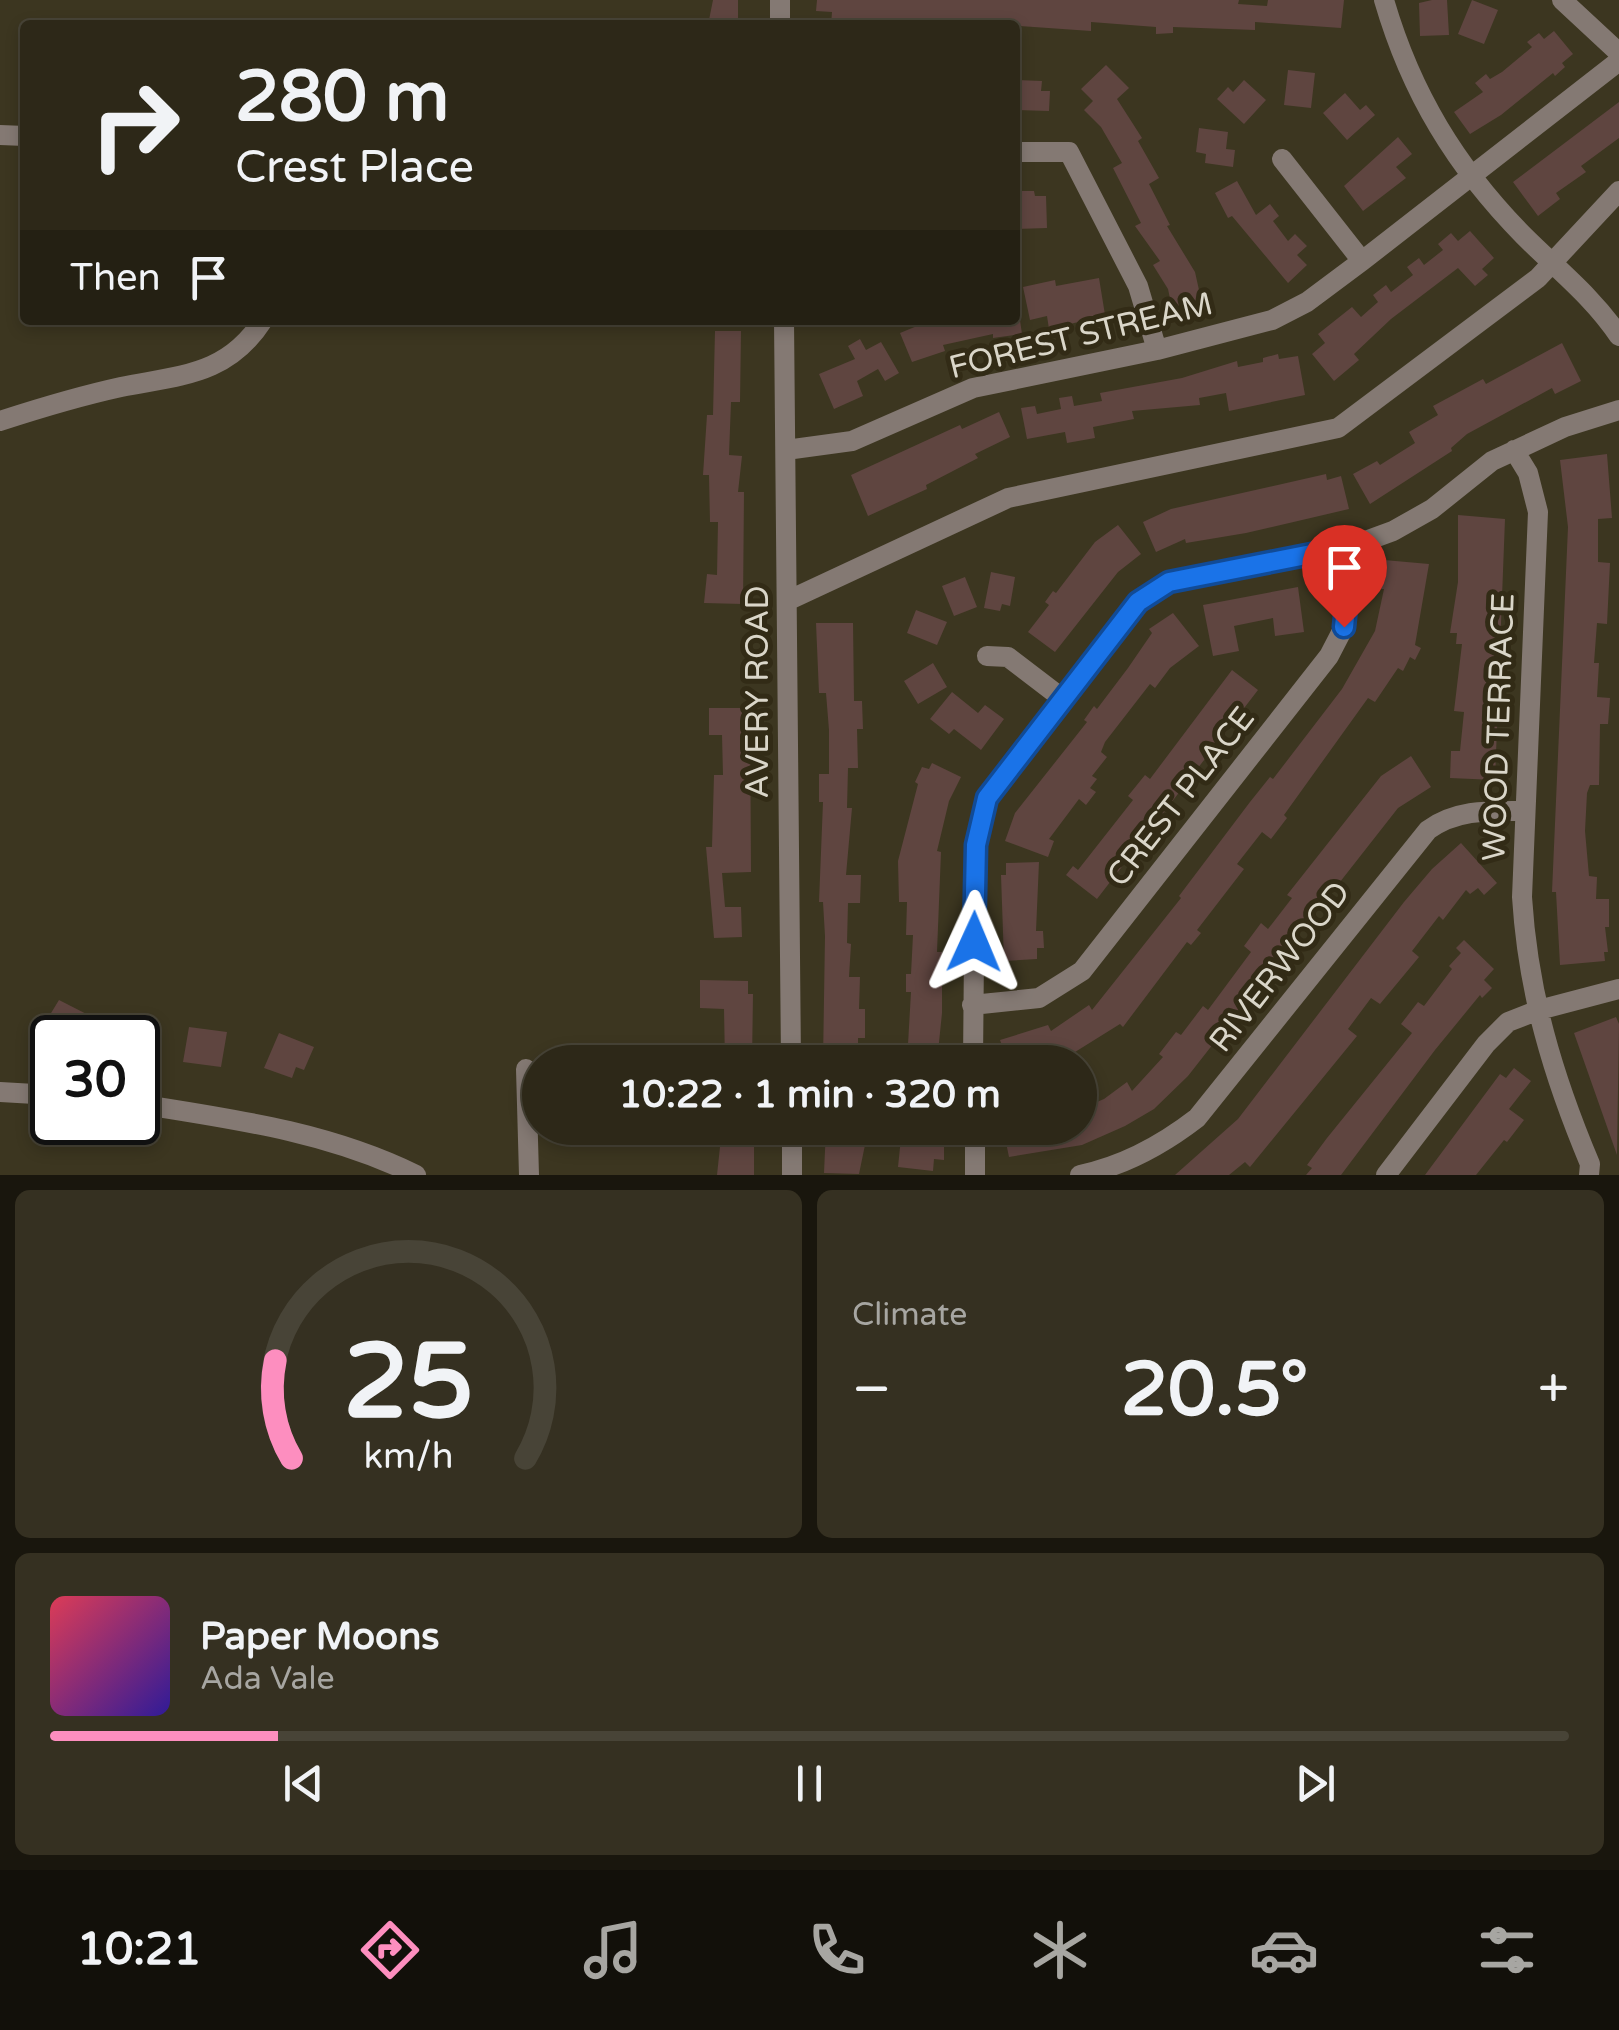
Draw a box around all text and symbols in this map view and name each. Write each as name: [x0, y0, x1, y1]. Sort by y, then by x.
text: 280 m: [235, 56, 449, 140]
icon: right: [70, 60, 200, 190]
text: Crest Place: [235, 141, 474, 195]
icon: arrive: [181, 250, 236, 305]
text: Then: [70, 255, 161, 301]
street label: FOREST STREAM: [945, 285, 1217, 387]
pin: [1302, 525, 1387, 628]
icon: arrive: [1317, 540, 1372, 595]
street label: AVERY ROAD: [739, 586, 777, 798]
street label: WOOD TERRACE: [1475, 592, 1523, 862]
street label: CREST PLACE: [1099, 700, 1263, 894]
street label: RIVERWOOD: [1202, 874, 1358, 1060]
position arrow: [922, 890, 1026, 994]
speed limit sign: 30: [30, 1015, 160, 1145]
text: 10:22 · 1 min · 320 m: [618, 1072, 1001, 1118]
text: Climate: [852, 1296, 967, 1334]
text: 25: [343, 1321, 474, 1446]
text: 20.5°: [1121, 1345, 1308, 1435]
text: −: [852, 1357, 891, 1423]
text: +: [1538, 1357, 1569, 1423]
text: km/h: [364, 1435, 453, 1478]
text: Paper Moons: [200, 1614, 440, 1660]
text: Ada Vale: [200, 1660, 335, 1698]
icon: previous: [276, 1756, 331, 1811]
icon: pause: [782, 1756, 837, 1811]
icon: next: [1288, 1756, 1343, 1811]
icon: directions: [355, 1915, 425, 1985]
icon: music: [578, 1915, 648, 1985]
icon: phone: [802, 1915, 872, 1985]
icon: climate: [1025, 1915, 1095, 1985]
icon: car: [1249, 1915, 1319, 1985]
icon: filters: [1472, 1915, 1542, 1985]
text: 10:21: [77, 1923, 201, 1977]

